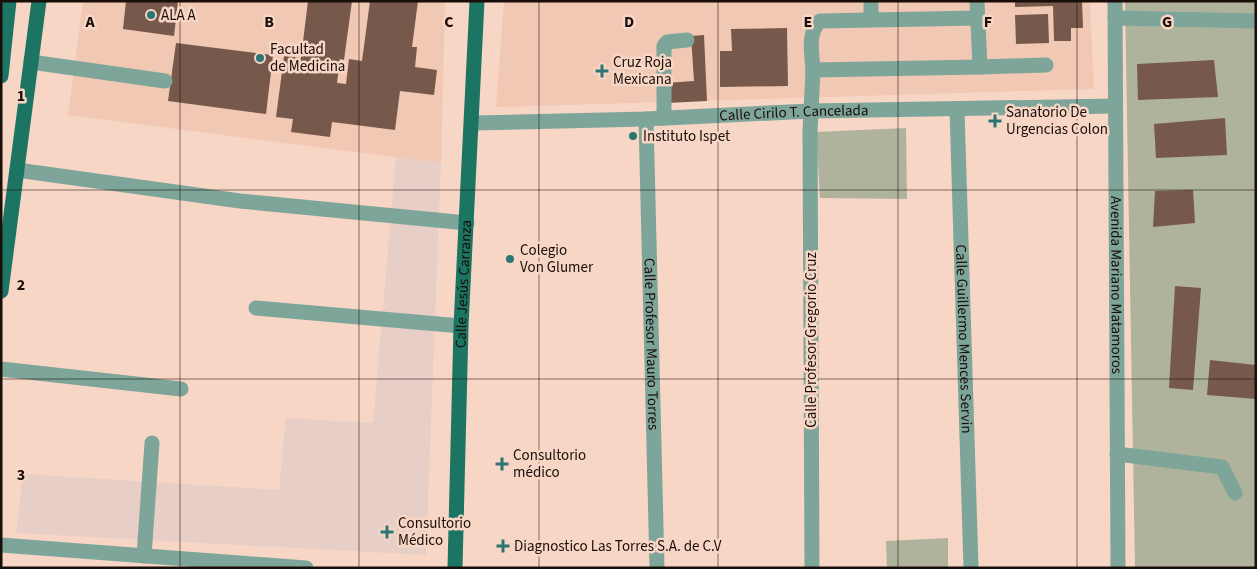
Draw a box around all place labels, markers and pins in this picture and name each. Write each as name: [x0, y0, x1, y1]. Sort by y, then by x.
place label: ALA A: [161, 5, 197, 26]
marker: ALA A: [145, 9, 157, 21]
place label: Facultad de Medicina: [270, 39, 345, 77]
marker: Facultad de Medicina: [254, 52, 266, 64]
place label: Cruz Roja Mexicana: [613, 52, 672, 90]
marker: Cruz Roja Mexicana: [595, 64, 609, 78]
place label: Sanatorio De Urgencias Colon: [1006, 102, 1108, 140]
marker: Sanatorio De Urgencias Colon: [988, 114, 1002, 128]
place label: Instituto Ispet: [643, 126, 730, 147]
marker: Instituto Ispet: [627, 130, 639, 142]
place label: Colegio Von Glumer: [520, 240, 594, 278]
marker: Colegio Von Glumer: [504, 253, 516, 265]
place label: Consultorio médico: [513, 445, 586, 483]
marker: Consultorio médico: [495, 457, 509, 471]
place label: Consultorio Médico: [398, 513, 471, 551]
marker: Consultorio Médico: [380, 525, 394, 539]
place label: Diagnostico Las Torres S.A. de C.V: [514, 536, 722, 557]
marker: Diagnostico Las Torres S.A. de C.V: [496, 539, 510, 553]

